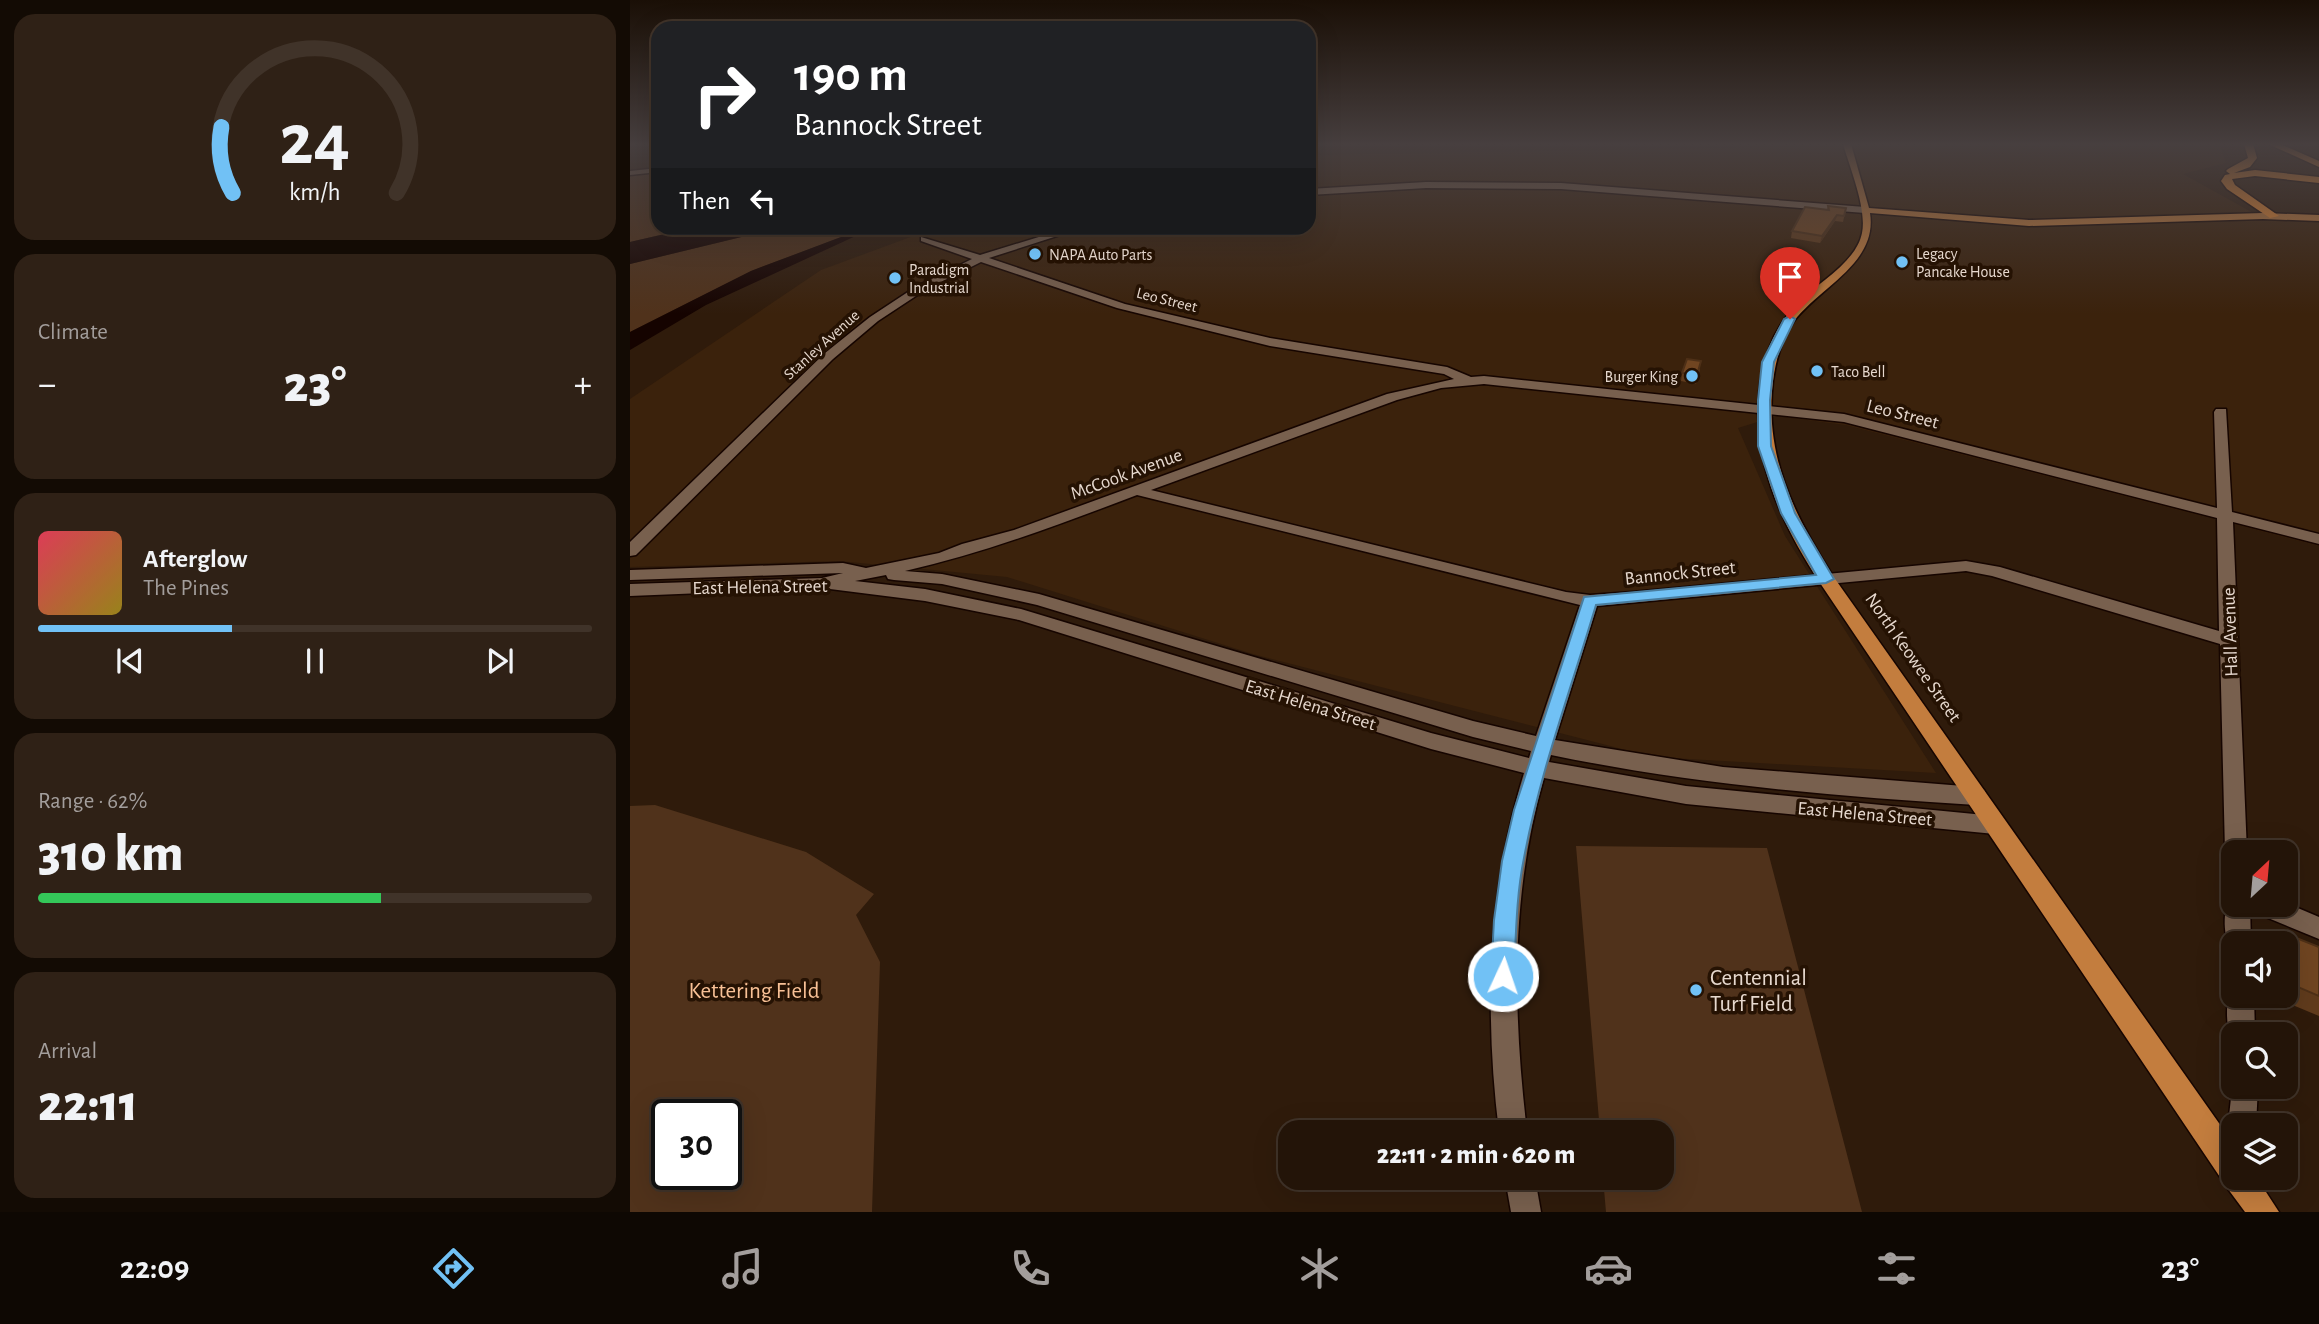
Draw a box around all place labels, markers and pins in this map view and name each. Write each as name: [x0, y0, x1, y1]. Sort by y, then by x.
marker: NAPA Auto Parts: [1027, 246, 1043, 262]
place label: Legacy Pancake House: [1916, 246, 2010, 280]
place label: NAPA Auto Parts: [1049, 247, 1152, 263]
pin: [1760, 247, 1820, 319]
marker: Legacy Pancake House: [1894, 254, 1910, 270]
place label: Paradigm Industrial: [909, 262, 969, 296]
marker: Paradigm Industrial: [887, 270, 903, 286]
marker: Taco Bell: [1809, 363, 1825, 379]
place label: Taco Bell: [1831, 364, 1886, 380]
marker: Burger King: [1684, 368, 1700, 384]
place label: Burger King: [1605, 369, 1678, 385]
place label: Centennial Turf Field: [1710, 967, 1807, 1016]
marker: Centennial Turf Field: [1688, 982, 1704, 998]

